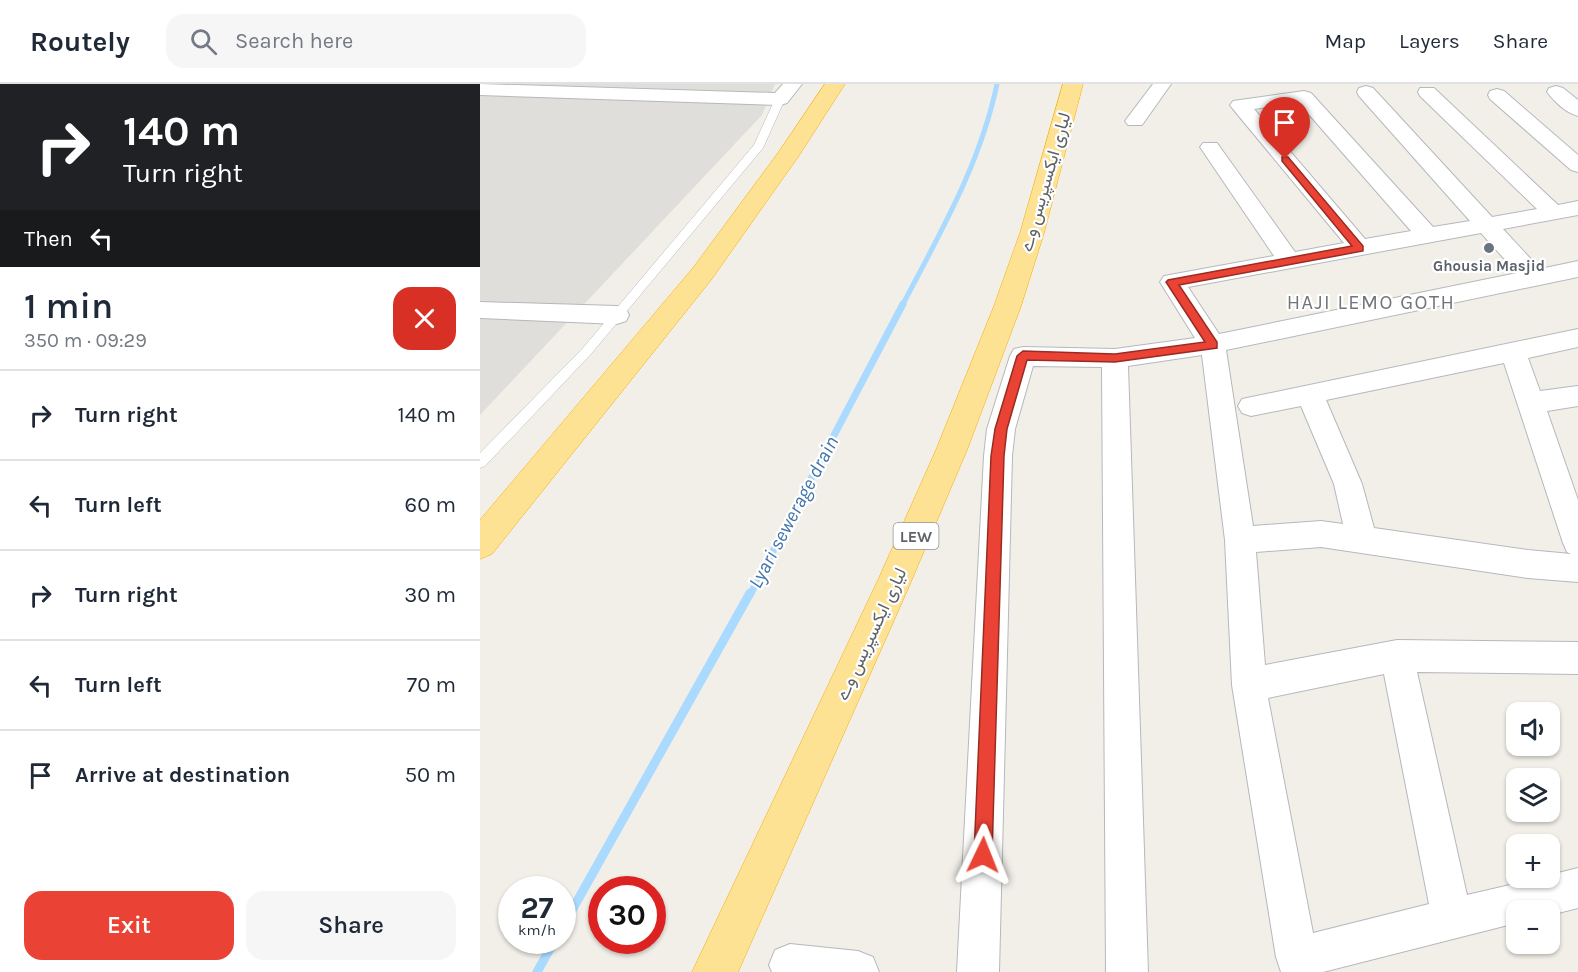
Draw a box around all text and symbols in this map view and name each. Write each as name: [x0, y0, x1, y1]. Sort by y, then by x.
search box: [166, 14, 586, 68]
text: Routely: [30, 25, 130, 58]
icon: search: [187, 25, 220, 58]
text: Search here: [235, 28, 353, 54]
text: Map: [1324, 29, 1366, 53]
text: Layers: [1399, 29, 1460, 53]
text: Share: [1493, 29, 1548, 53]
pin: [1259, 97, 1310, 159]
text: 140 m: [123, 106, 240, 156]
icon: arrive: [1268, 106, 1301, 139]
icon: right: [24, 108, 102, 186]
street label: لیاری ایکسپریس وے: [1015, 110, 1076, 254]
text: Turn right: [123, 157, 243, 189]
icon: left: [85, 222, 118, 255]
text: Then: [24, 226, 73, 252]
marker: Ghousia Masjid: [1482, 241, 1496, 255]
place label: Ghousia Masjid: [1433, 257, 1545, 275]
text: 1 min: [24, 285, 113, 327]
button: close: [393, 287, 456, 350]
district label: HAJI LEMO GOTH: [1287, 291, 1455, 314]
text: 350 m · 09:29: [24, 329, 147, 352]
icon: right: [24, 399, 57, 432]
text: Turn right: [75, 402, 178, 428]
text: 140 m: [398, 402, 456, 428]
water label: Lyari sewerage drain: [744, 432, 843, 592]
icon: left: [24, 489, 57, 522]
text: Turn left: [75, 492, 162, 518]
text: 60 m: [405, 492, 456, 518]
road number: LEW: [894, 523, 938, 549]
street label: لیاری ایکسپریس وے: [831, 564, 912, 704]
icon: right: [24, 579, 57, 612]
text: Turn right: [75, 582, 178, 608]
text: 30 m: [404, 582, 456, 608]
icon: left: [24, 669, 57, 702]
text: Turn left: [75, 672, 162, 698]
text: 70 m: [407, 672, 456, 698]
map controls: [1506, 702, 1560, 954]
button: sound: [1506, 702, 1560, 756]
icon: arrive: [24, 759, 57, 792]
text: Arrive at destination: [75, 762, 290, 788]
text: 50 m: [405, 762, 456, 788]
button: layers: [1506, 768, 1560, 822]
position arrow: [951, 823, 1015, 887]
button: +: [1506, 834, 1560, 888]
speed limit sign: 30: [588, 876, 666, 954]
text: 27: [520, 890, 554, 926]
button: Exit: [24, 891, 234, 960]
button: Share: [246, 891, 456, 960]
button: −: [1506, 900, 1560, 954]
text: km/h: [518, 921, 556, 939]

